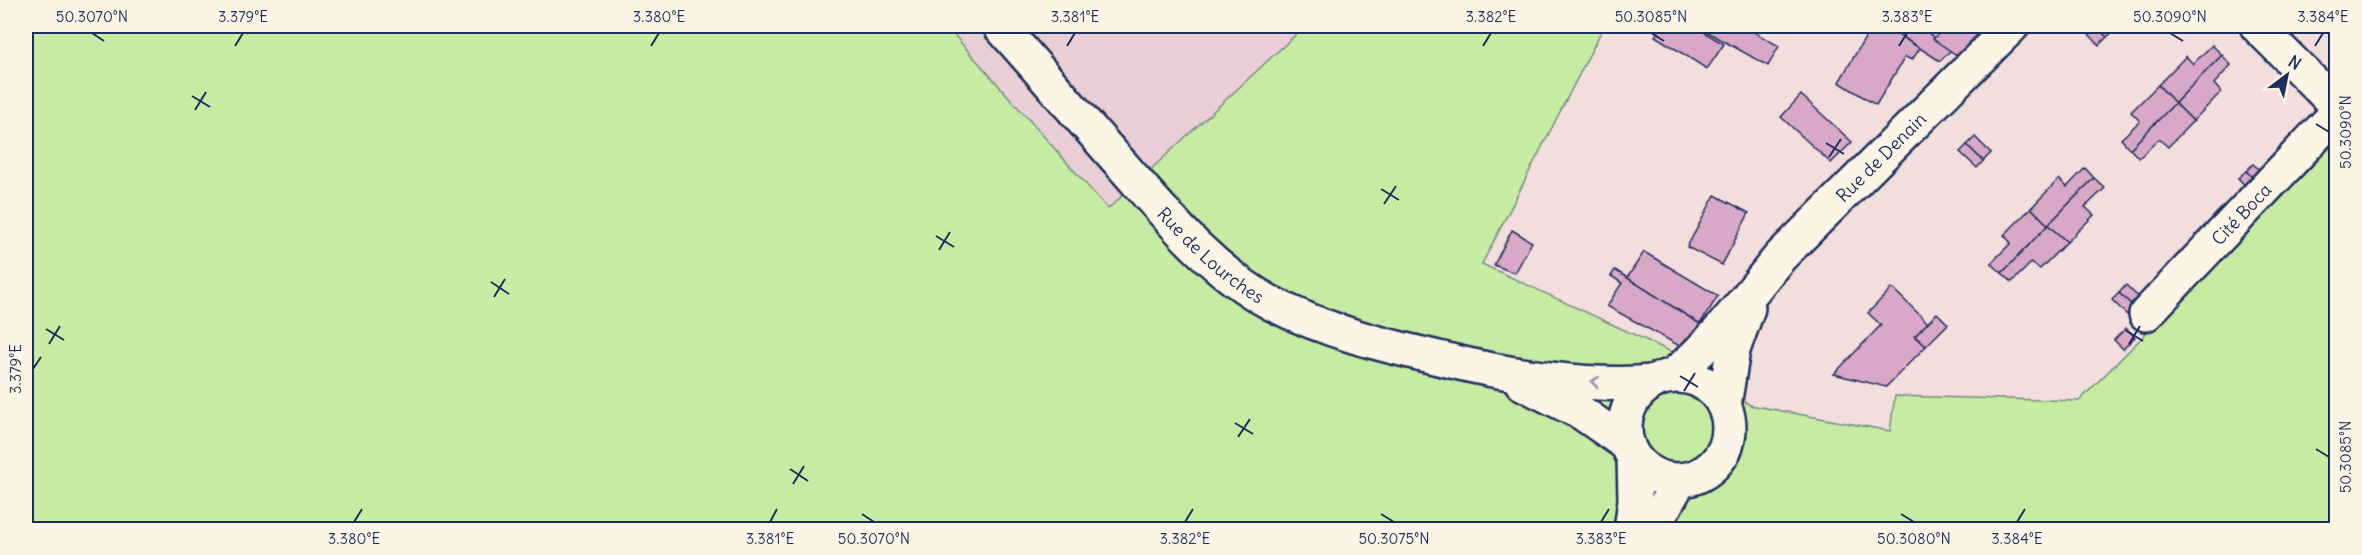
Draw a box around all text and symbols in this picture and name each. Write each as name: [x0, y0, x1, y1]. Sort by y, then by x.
text: 50.3070°N: [56, 7, 128, 26]
text: 3.379°E: [218, 7, 268, 26]
text: 3.380°E: [633, 7, 685, 26]
text: 3.381°E: [1051, 7, 1099, 26]
text: 3.382°E: [1466, 7, 1517, 26]
text: 50.3085°N: [1615, 7, 1687, 26]
text: 3.383°E: [1881, 7, 1933, 26]
text: 50.3090°N: [2133, 7, 2207, 26]
text: 3.384°E: [2297, 7, 2349, 26]
north arrow: [2257, 45, 2317, 105]
text: N: [2285, 51, 2305, 74]
text: 50.3090°N: [2336, 95, 2355, 169]
street label: Rue de Denain: [1831, 107, 1931, 207]
street label: Cité Boca: [2206, 178, 2276, 250]
street label: Rue de Lourches: [1153, 202, 1269, 308]
text: 3.379°E: [6, 344, 25, 394]
one-way arrow: [1590, 376, 1599, 389]
text: 50.3085°N: [2336, 421, 2355, 493]
text: 3.380°E: [328, 529, 380, 548]
text: 3.381°E: [746, 529, 794, 548]
text: 50.3070°N: [838, 529, 910, 548]
text: 3.382°E: [1160, 529, 1211, 548]
text: 50.3075°N: [1358, 529, 1430, 548]
text: 3.383°E: [1575, 529, 1627, 548]
text: 50.3080°N: [1877, 529, 1951, 548]
text: 3.384°E: [1991, 529, 2043, 548]

